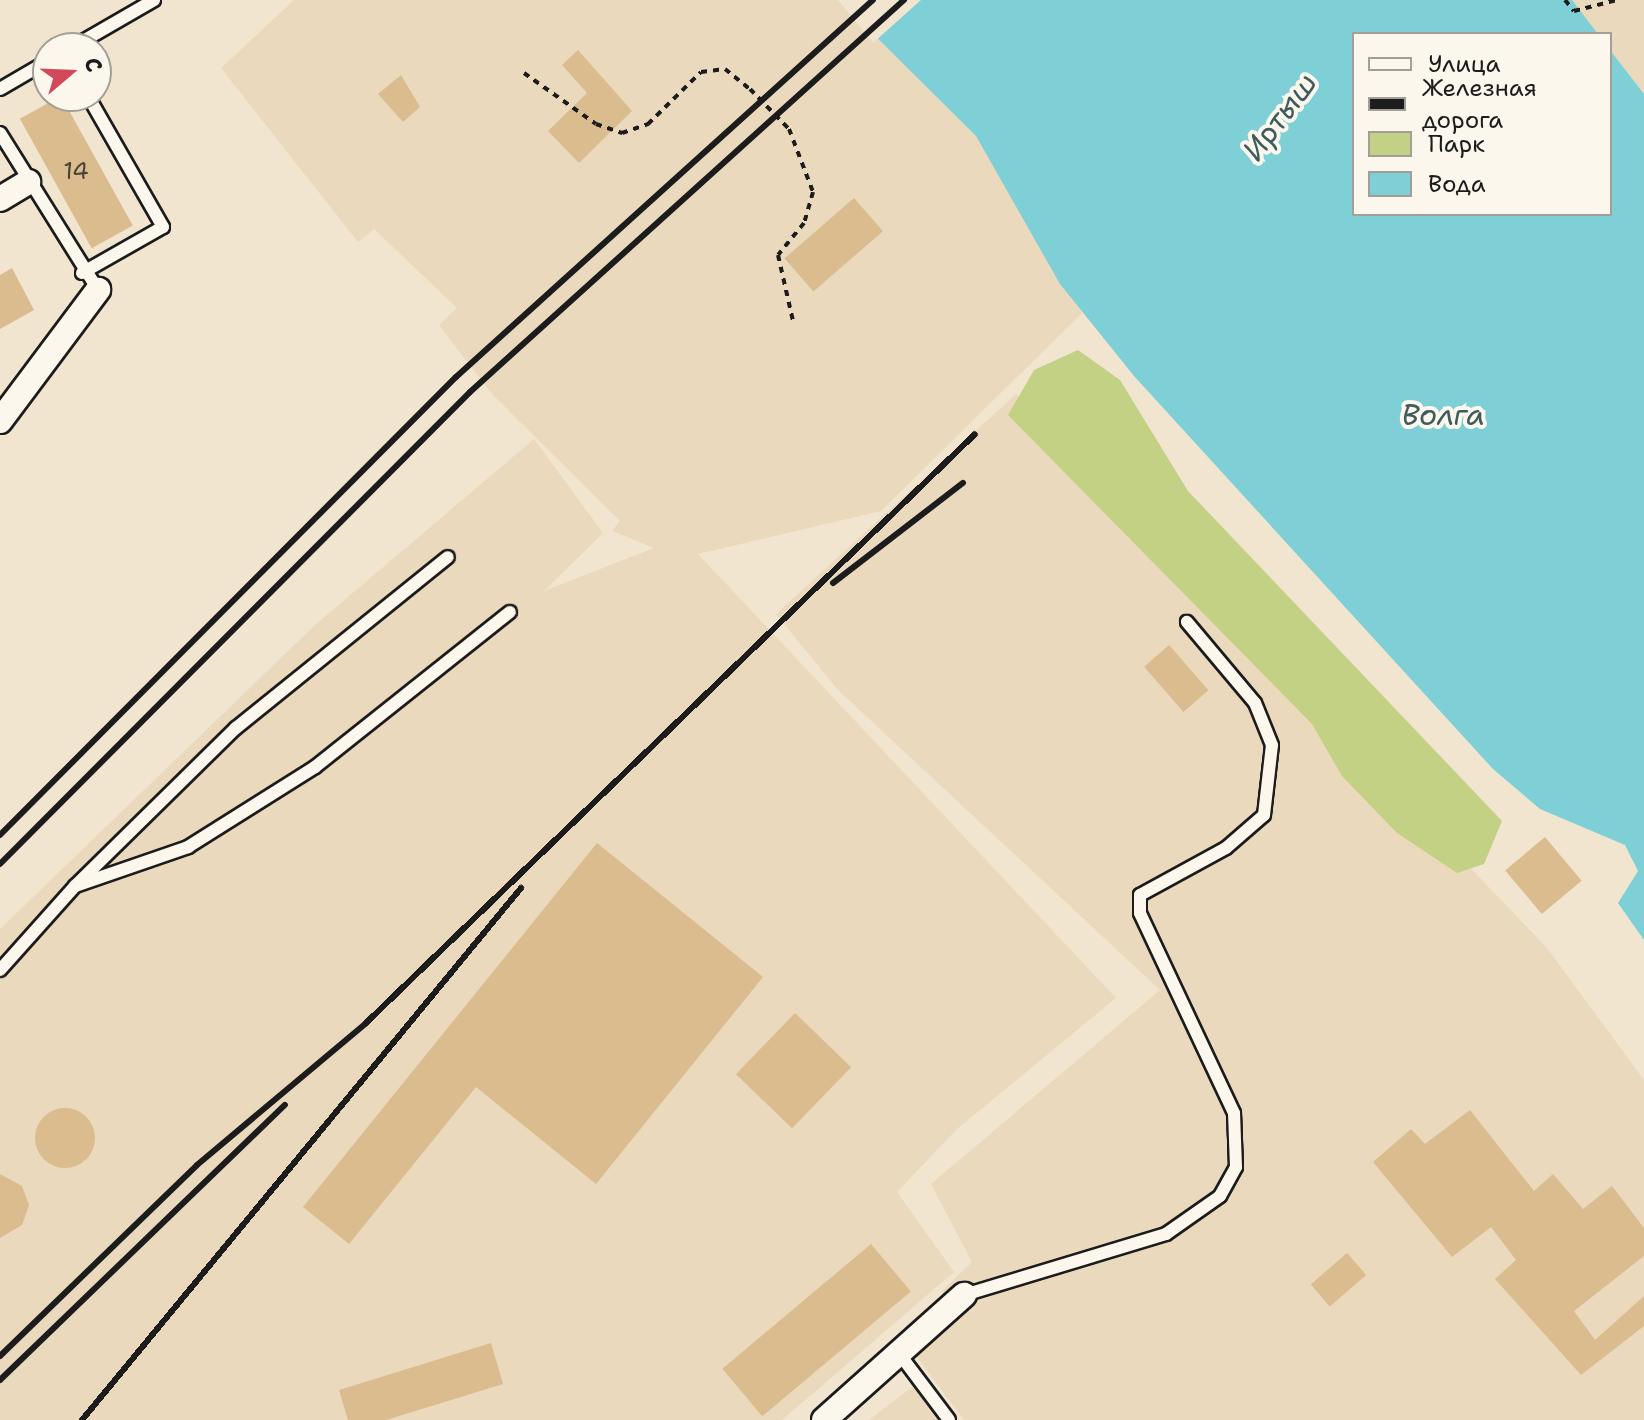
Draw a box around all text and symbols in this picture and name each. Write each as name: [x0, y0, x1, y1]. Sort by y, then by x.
north arrow: [32, 32, 112, 112]
legend: [1352, 32, 1612, 216]
text: Улица: [1428, 48, 1501, 80]
text: С: [77, 54, 109, 76]
water label: Иртыш: [1235, 66, 1325, 168]
text: Железная дорога: [1422, 72, 1537, 136]
text: Парк: [1428, 128, 1485, 160]
house number: 14: [63, 158, 89, 186]
text: Вода: [1428, 168, 1486, 200]
water label: Волга: [1401, 397, 1485, 433]

